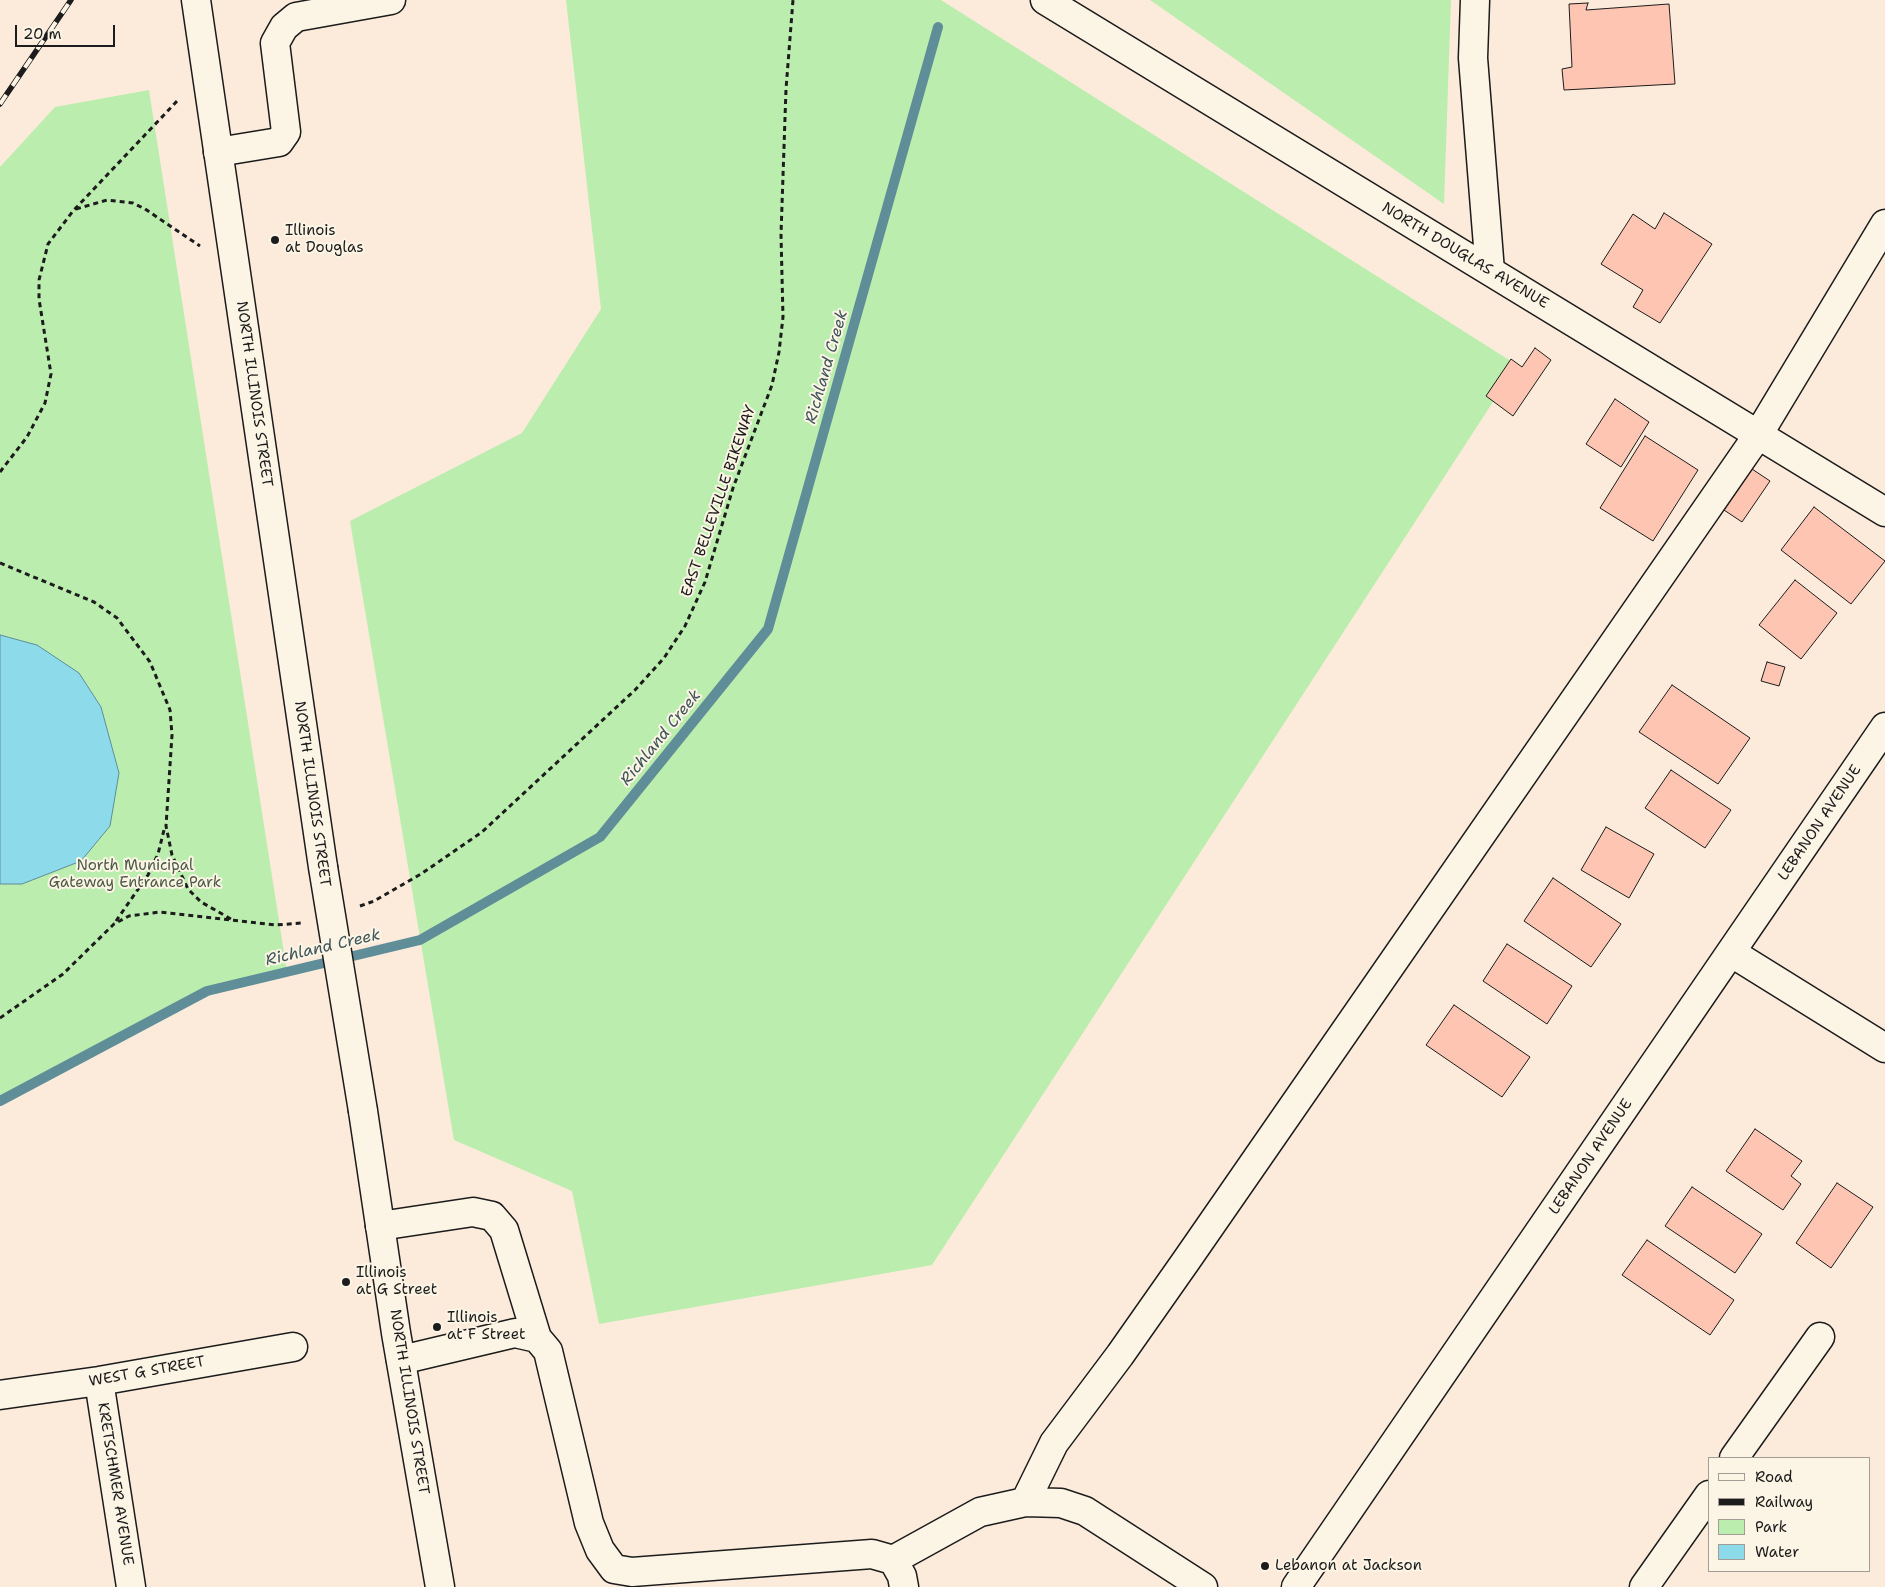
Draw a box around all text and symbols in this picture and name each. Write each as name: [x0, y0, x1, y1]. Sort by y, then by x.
scale bar: [18, 15, 118, 47]
text: 20 m: [23, 24, 62, 44]
street label: NORTH DOUGLAS AVENUE: [1378, 199, 1552, 313]
place label: Illinois at Douglas: [285, 222, 364, 257]
marker: Illinois at Douglas: [269, 234, 281, 246]
street label: NORTH ILLINOIS STREET: [232, 300, 276, 488]
water label: Richland Creek: [802, 308, 852, 426]
street label: EAST BELLEVILLE BIKEWAY: [678, 403, 760, 599]
water label: Richland Creek: [617, 686, 705, 790]
street label: NORTH ILLINOIS STREET: [290, 700, 334, 888]
street label: LEBANON AVENUE: [1775, 762, 1865, 884]
park label: North Municipal Gateway Entrance Park: [49, 857, 221, 892]
water label: Richland Creek: [264, 925, 382, 971]
street label: LEBANON AVENUE: [1546, 1096, 1636, 1218]
place label: Illinois at G Street: [356, 1264, 437, 1299]
marker: Illinois at G Street: [340, 1276, 352, 1288]
street label: NORTH ILLINOIS STREET: [385, 1308, 433, 1496]
place label: Illinois at F Street: [447, 1309, 526, 1344]
marker: Illinois at F Street: [431, 1321, 443, 1333]
street label: WEST G STREET: [88, 1353, 206, 1391]
street label: KRETSCHMER AVENUE: [93, 1401, 137, 1567]
legend: [1708, 1457, 1870, 1572]
text: Road: [1755, 1467, 1793, 1487]
text: Railway: [1755, 1492, 1813, 1512]
text: Park: [1755, 1517, 1787, 1537]
text: Water: [1755, 1542, 1799, 1562]
place label: Lebanon at Jackson: [1275, 1557, 1422, 1575]
marker: Lebanon at Jackson: [1259, 1560, 1271, 1572]

